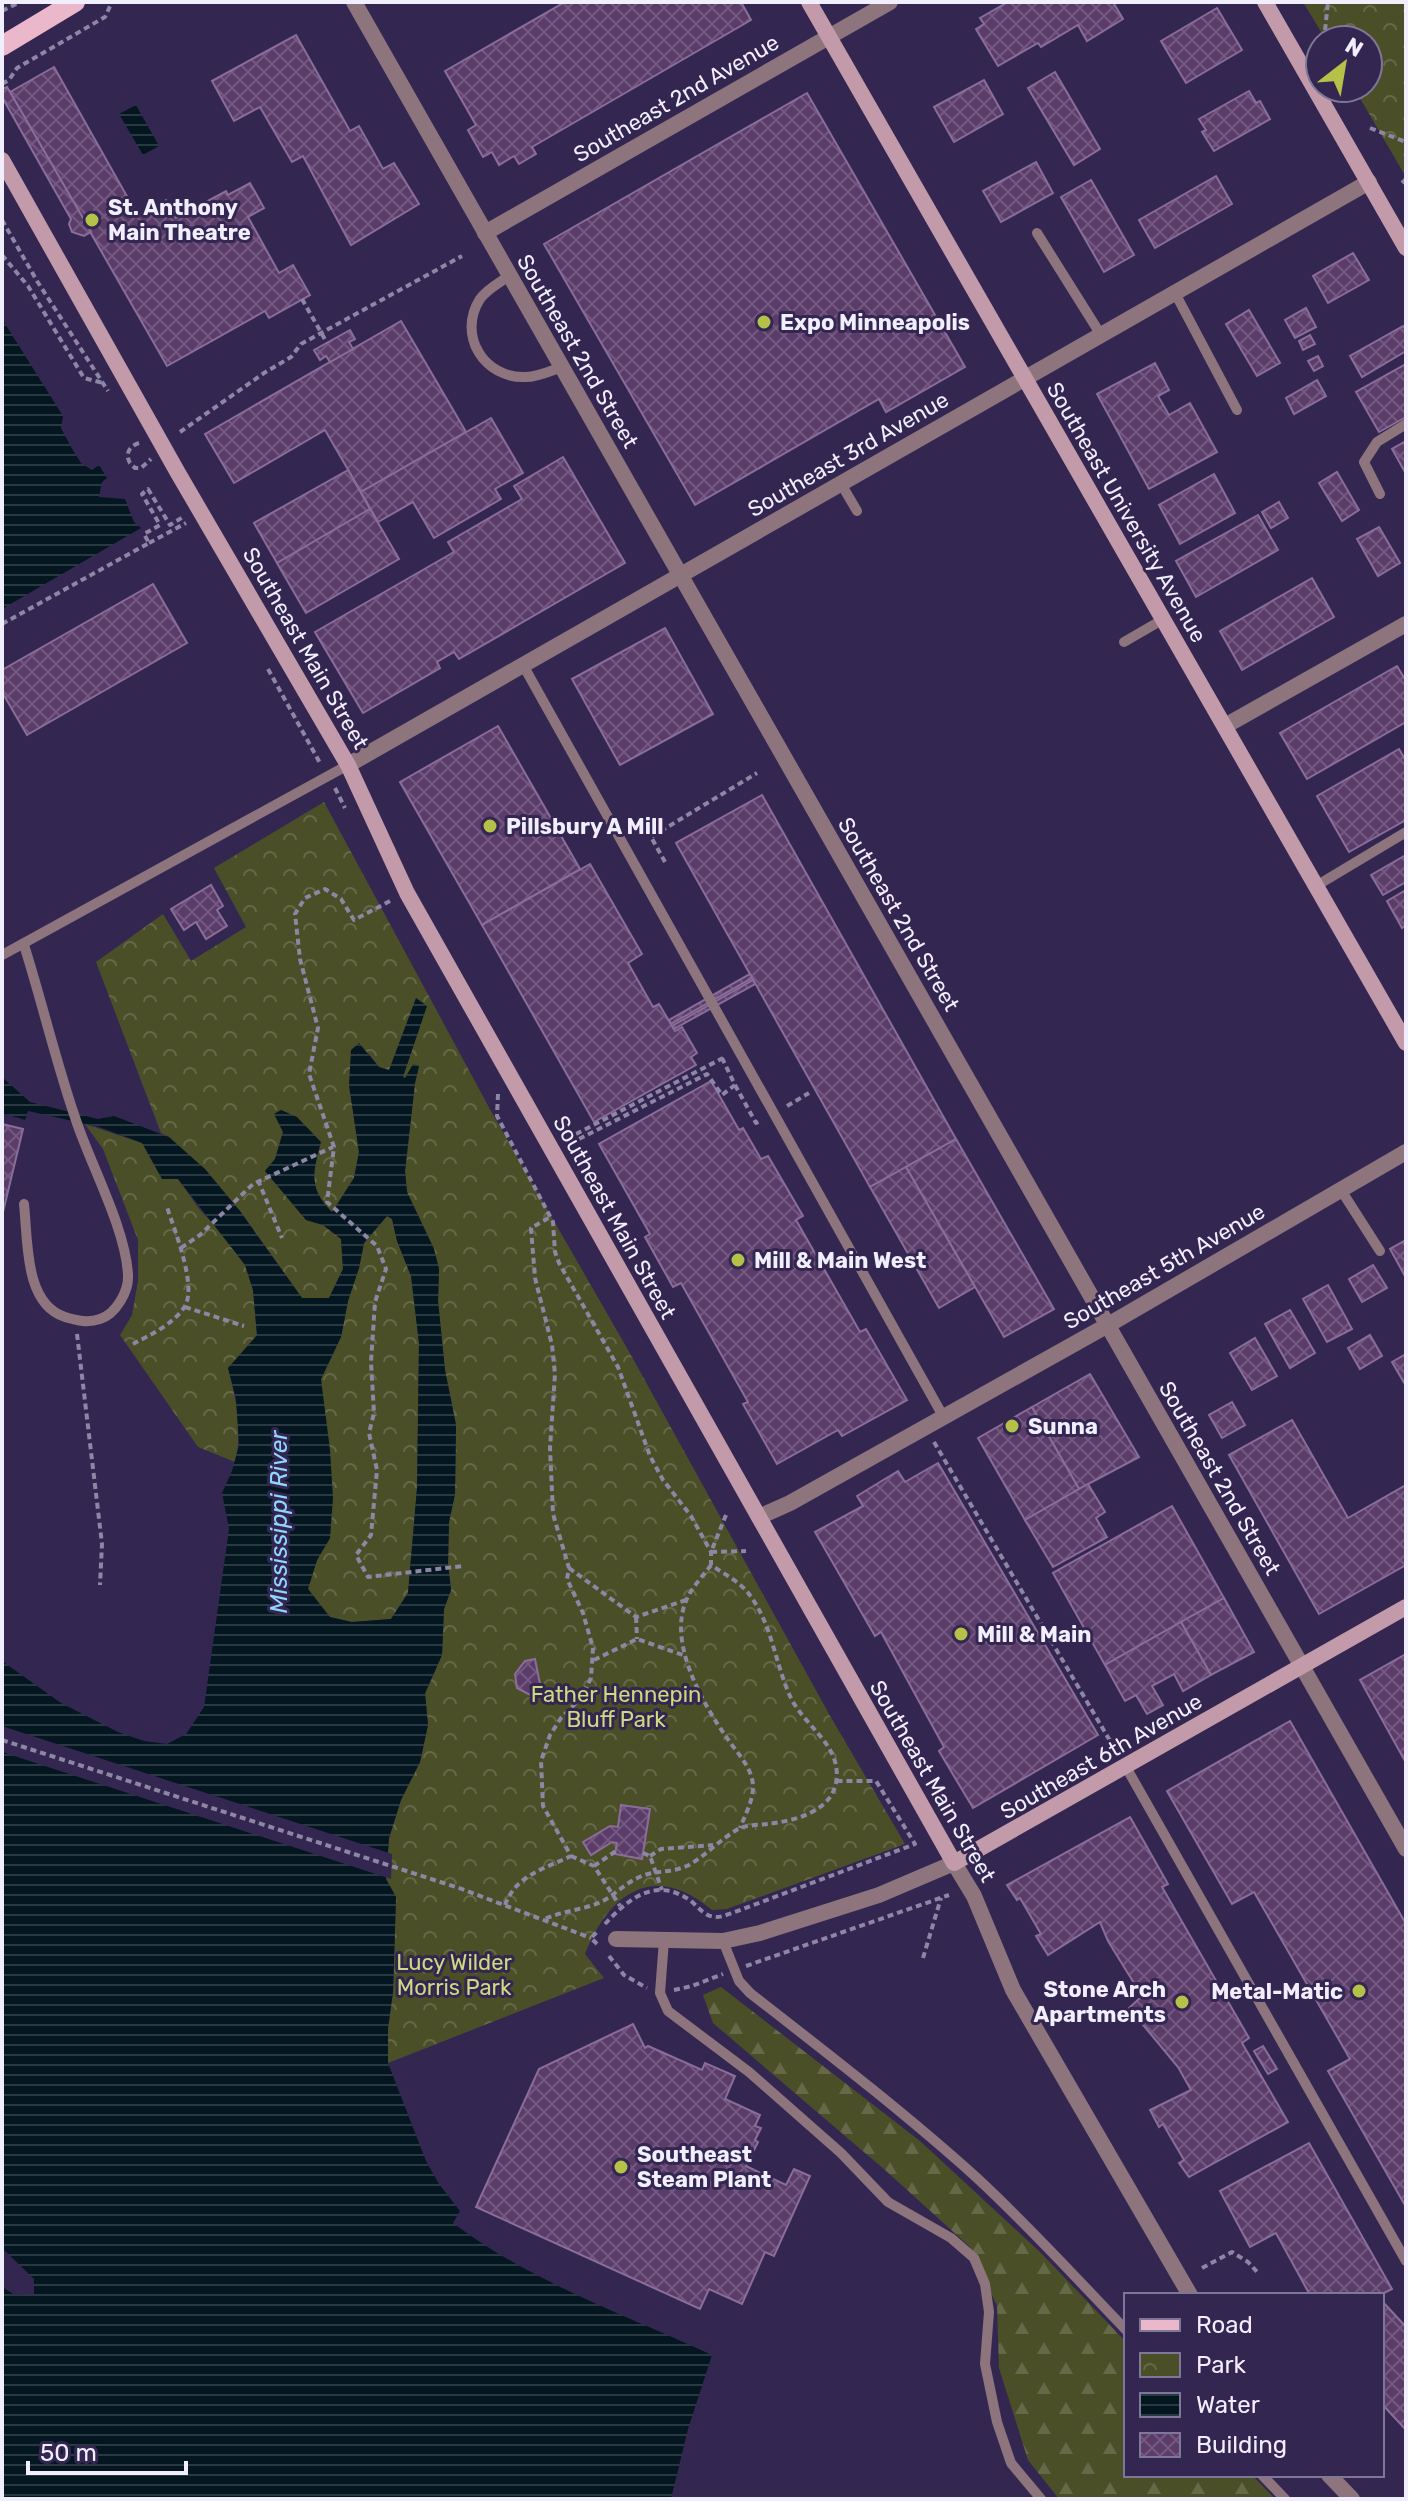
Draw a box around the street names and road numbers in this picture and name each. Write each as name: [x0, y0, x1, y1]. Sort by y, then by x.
street label: Southeast 2nd Avenue: [569, 29, 784, 168]
street label: Southeast 2nd Street: [511, 249, 644, 453]
street label: Southeast University Avenue: [1041, 377, 1212, 647]
street label: Southeast 3rd Avenue: [743, 386, 954, 523]
street label: Southeast Main Street: [237, 543, 375, 754]
street label: Southeast 2nd Street: [832, 812, 965, 1016]
street label: Southeast Main Street: [547, 1111, 682, 1324]
street label: Southeast 5th Avenue: [1059, 1198, 1270, 1335]
street label: Southeast 2nd Street: [1153, 1376, 1286, 1580]
street label: Southeast Main Street: [864, 1676, 1002, 1887]
street label: Southeast 6th Avenue: [996, 1688, 1207, 1825]

